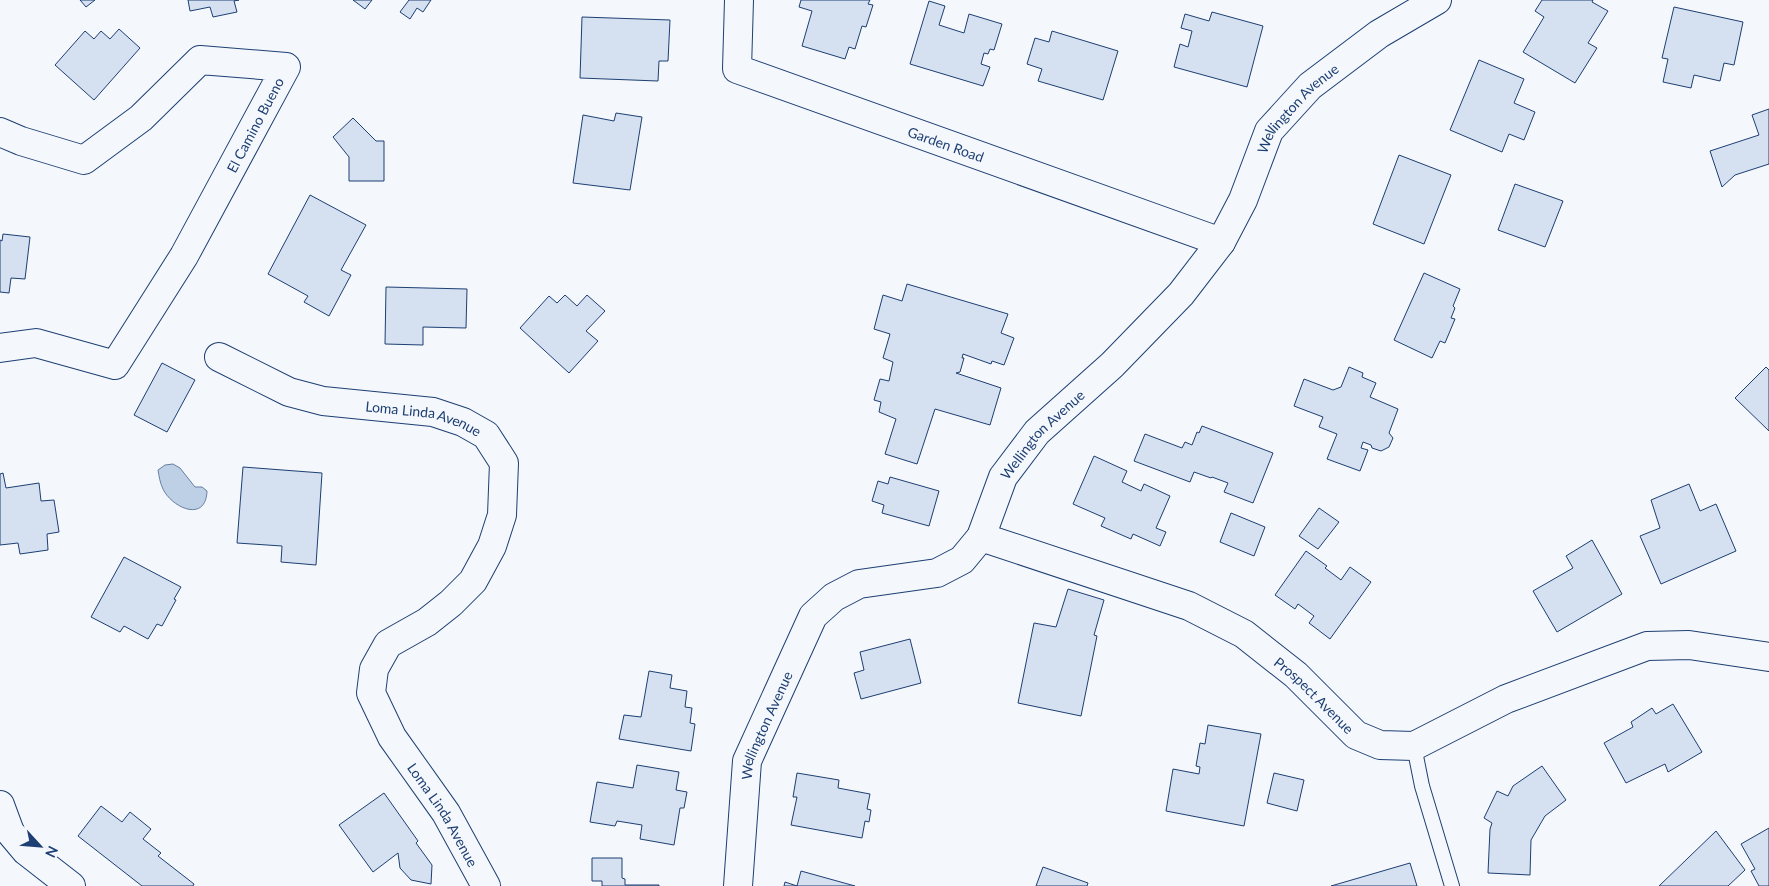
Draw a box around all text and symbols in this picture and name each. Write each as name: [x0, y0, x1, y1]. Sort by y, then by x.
street label: Wellington Avenue: [1253, 59, 1341, 155]
street label: El Camino Bueno: [223, 74, 287, 175]
street label: Garden Road: [906, 122, 986, 165]
street label: Wellington Avenue: [996, 386, 1087, 482]
street label: Loma Linda Avenue: [365, 397, 485, 439]
street label: Prospect Avenue: [1271, 653, 1358, 737]
street label: Wellington Avenue: [737, 668, 795, 780]
street label: Loma Linda Avenue: [404, 759, 482, 869]
north arrow: [15, 821, 65, 871]
text: N: [42, 843, 62, 860]

